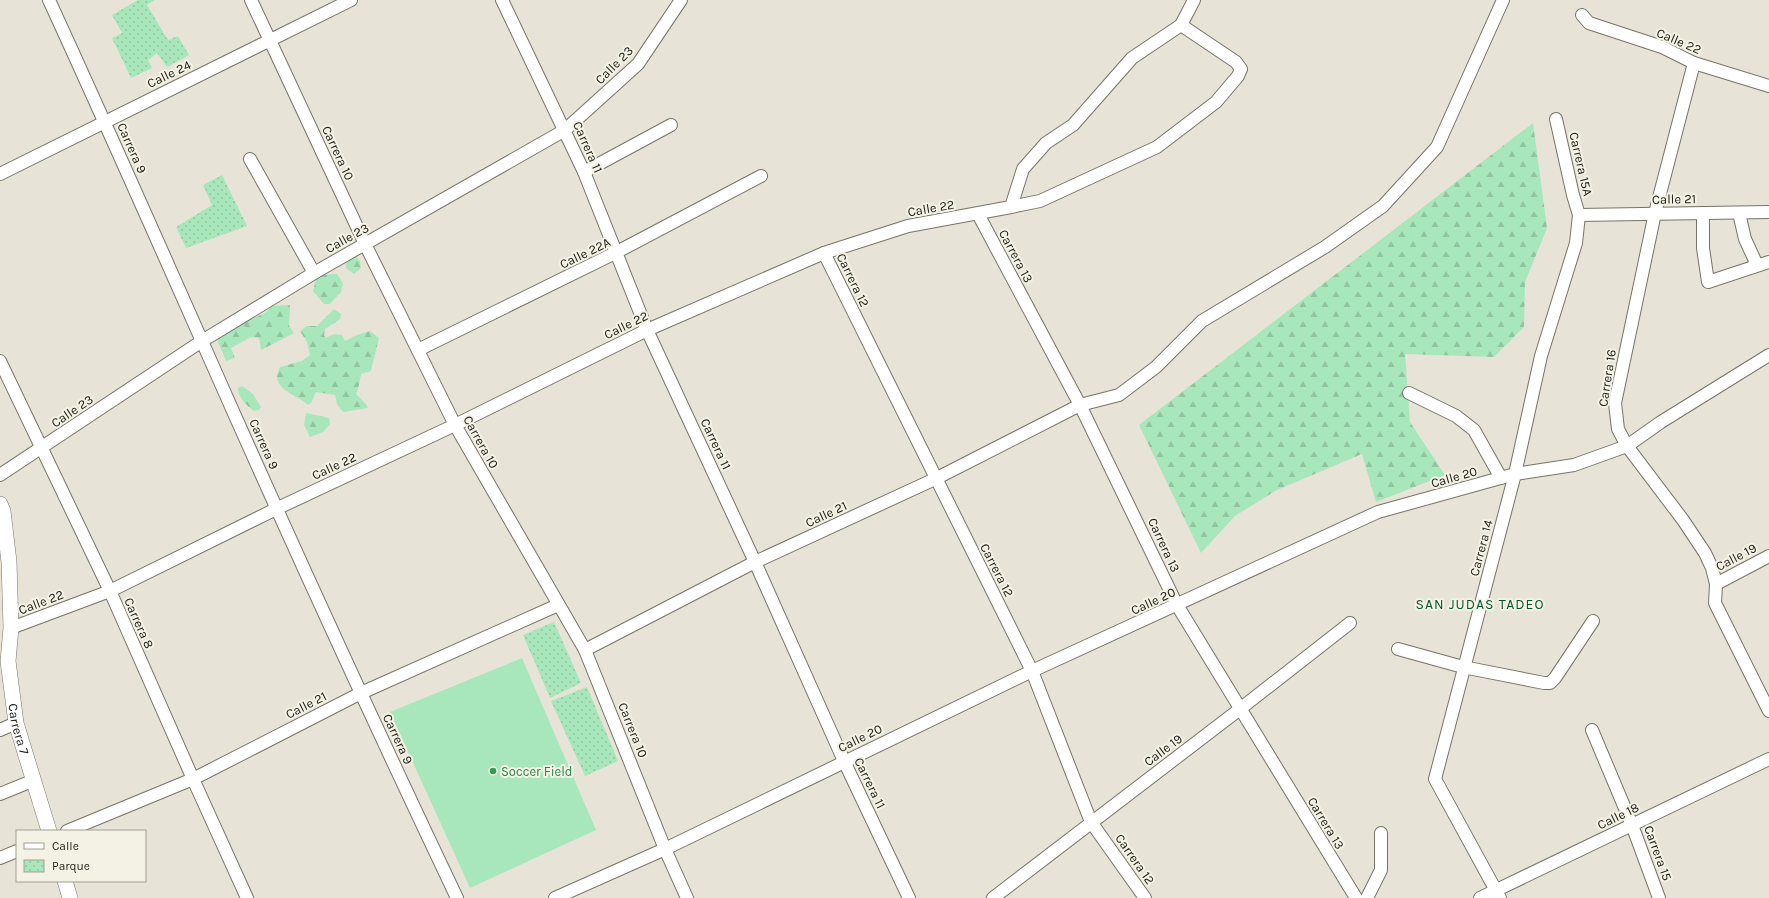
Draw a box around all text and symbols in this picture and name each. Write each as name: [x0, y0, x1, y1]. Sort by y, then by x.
street label: Calle 22: [1654, 25, 1704, 57]
street label: Calle 23: [592, 43, 636, 87]
street label: Calle 24: [145, 57, 193, 91]
street label: Carrera 11: [570, 119, 606, 175]
street label: Carrera 9: [114, 120, 150, 176]
street label: Carrera 10: [319, 123, 357, 183]
street label: Carrera 15A: [1566, 131, 1596, 198]
street label: Calle 21: [1652, 191, 1696, 207]
street label: Calle 22: [906, 197, 956, 219]
street label: Calle 23: [323, 220, 371, 256]
street label: Carrera 13: [996, 227, 1036, 285]
street label: Calle 22A: [557, 234, 613, 272]
street label: Carrera 12: [834, 251, 872, 309]
street label: Calle 22: [601, 308, 651, 342]
street label: Carrera 16: [1595, 348, 1619, 408]
street label: Calle 23: [48, 392, 96, 430]
street label: Carrera 10: [460, 413, 502, 471]
street label: Carrera 9: [246, 416, 282, 472]
street label: Carrera 11: [698, 416, 734, 472]
street label: Calle 22: [309, 449, 359, 483]
street label: Calle 20: [1429, 463, 1479, 491]
street label: Calle 21: [803, 498, 849, 530]
street label: Carrera 13: [1145, 515, 1183, 575]
street label: Carrera 14: [1466, 518, 1496, 578]
street label: Calle 19: [1713, 540, 1759, 574]
street label: Carrera 12: [977, 541, 1017, 599]
street label: Calle 20: [1128, 584, 1178, 618]
street label: Calle 22: [16, 587, 66, 617]
street label: Carrera 8: [121, 595, 157, 651]
district label: SAN JUDAS TADEO: [1416, 596, 1544, 613]
street label: Calle 21: [283, 688, 329, 722]
street label: Carrera 10: [615, 700, 651, 760]
street label: Carrera 7: [6, 702, 33, 756]
street label: Carrera 9: [380, 712, 416, 766]
street label: Calle 20: [835, 721, 885, 755]
street label: Calle 19: [1141, 731, 1185, 769]
street label: Carrera 11: [851, 755, 889, 811]
place label: Soccer Field: [501, 764, 573, 779]
marker: Soccer Field: [488, 766, 498, 776]
street label: Carrera 13: [1305, 794, 1347, 852]
street label: Calle 18: [1595, 800, 1641, 832]
street label: Carrera 15: [1641, 823, 1675, 883]
legend: [16, 830, 146, 882]
street label: Carrera 12: [1112, 831, 1158, 887]
text: Calle: [52, 839, 79, 853]
text: Parque: [52, 859, 90, 873]

